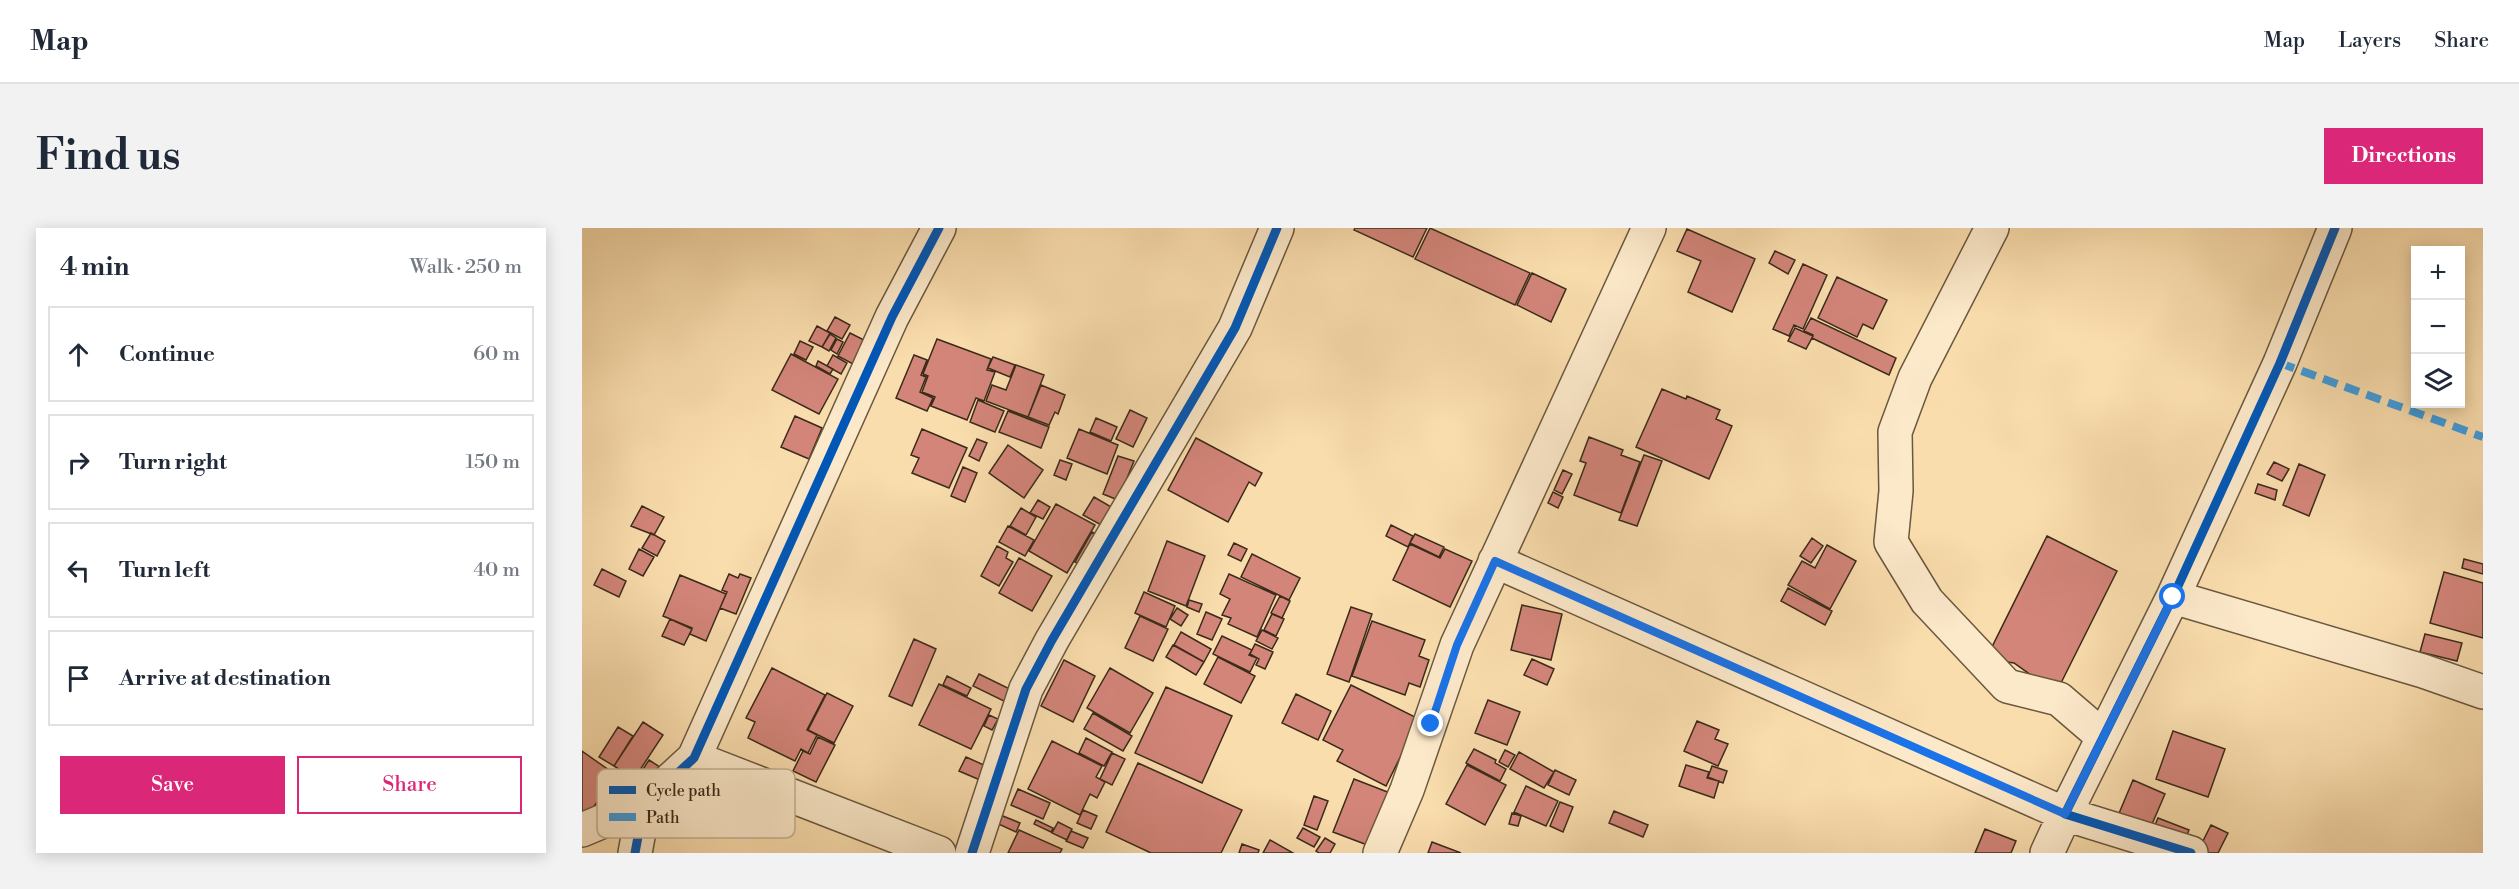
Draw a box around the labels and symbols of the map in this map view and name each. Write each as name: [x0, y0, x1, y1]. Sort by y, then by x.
route start: [2159, 583, 2185, 609]
route end: [1417, 710, 1443, 736]
legend: [597, 769, 795, 838]
text: Cycle path: [646, 781, 721, 801]
text: Path: [646, 808, 680, 828]

